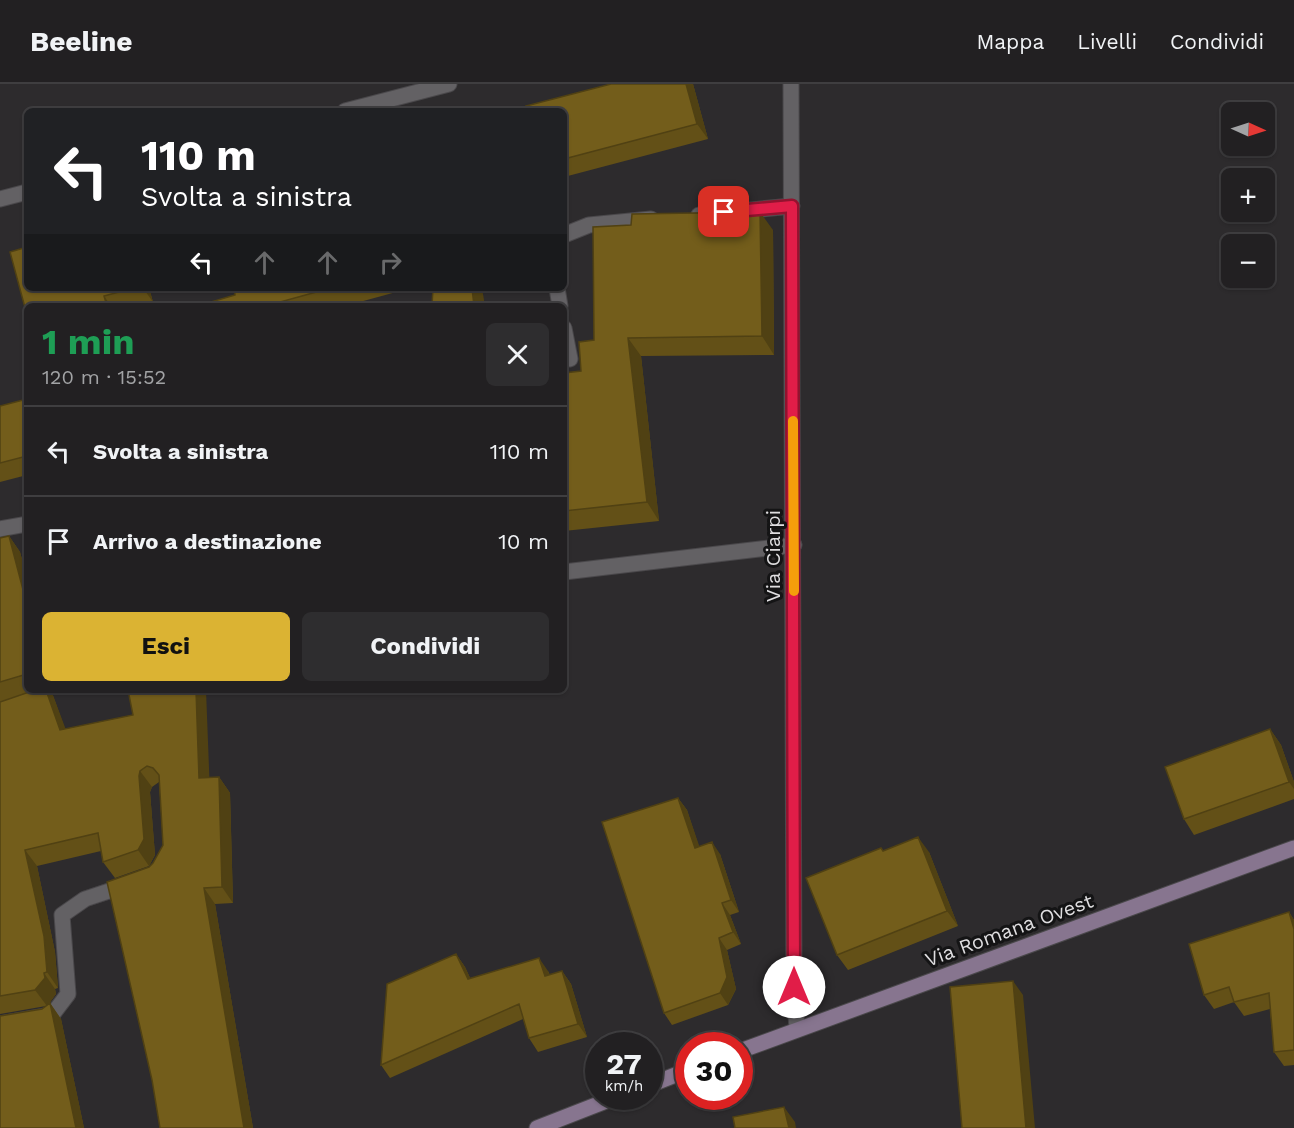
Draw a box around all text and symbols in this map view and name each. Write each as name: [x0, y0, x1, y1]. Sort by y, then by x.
text: Beeline: [30, 25, 132, 58]
text: Mappa: [976, 29, 1044, 54]
text: Livelli: [1077, 29, 1137, 54]
text: Condividi: [1170, 29, 1264, 54]
north arrow: [1221, 102, 1275, 156]
map controls: [1221, 102, 1275, 288]
text: 110 m: [141, 131, 256, 180]
icon: left: [42, 132, 120, 210]
button: +: [1221, 168, 1275, 222]
text: Svolta a sinistra: [141, 181, 352, 213]
pin: [698, 186, 749, 237]
icon: arrive: [707, 195, 740, 228]
button: −: [1221, 234, 1275, 288]
icon: left: [185, 246, 218, 279]
icon: ahead: [248, 246, 281, 279]
icon: ahead: [311, 246, 344, 279]
icon: right: [374, 246, 407, 279]
text: 1 min: [42, 321, 134, 363]
button: close: [486, 323, 549, 386]
text: 120 m · 15:52: [42, 365, 166, 389]
icon: left: [42, 435, 75, 468]
text: Svolta a sinistra: [93, 439, 268, 464]
text: 110 m: [490, 439, 549, 464]
street label: Via Ciarpi: [761, 510, 785, 602]
icon: arrive: [42, 525, 75, 558]
text: Arrivo a destinazione: [93, 529, 322, 554]
text: 10 m: [498, 529, 549, 554]
button: Esci: [42, 612, 290, 681]
button: Condividi: [302, 612, 549, 681]
street label: Via Romana Ovest: [922, 888, 1097, 972]
position arrow: [762, 955, 826, 1019]
speed limit sign: 30: [675, 1032, 753, 1110]
text: 27: [606, 1046, 642, 1081]
text: km/h: [605, 1077, 643, 1095]

